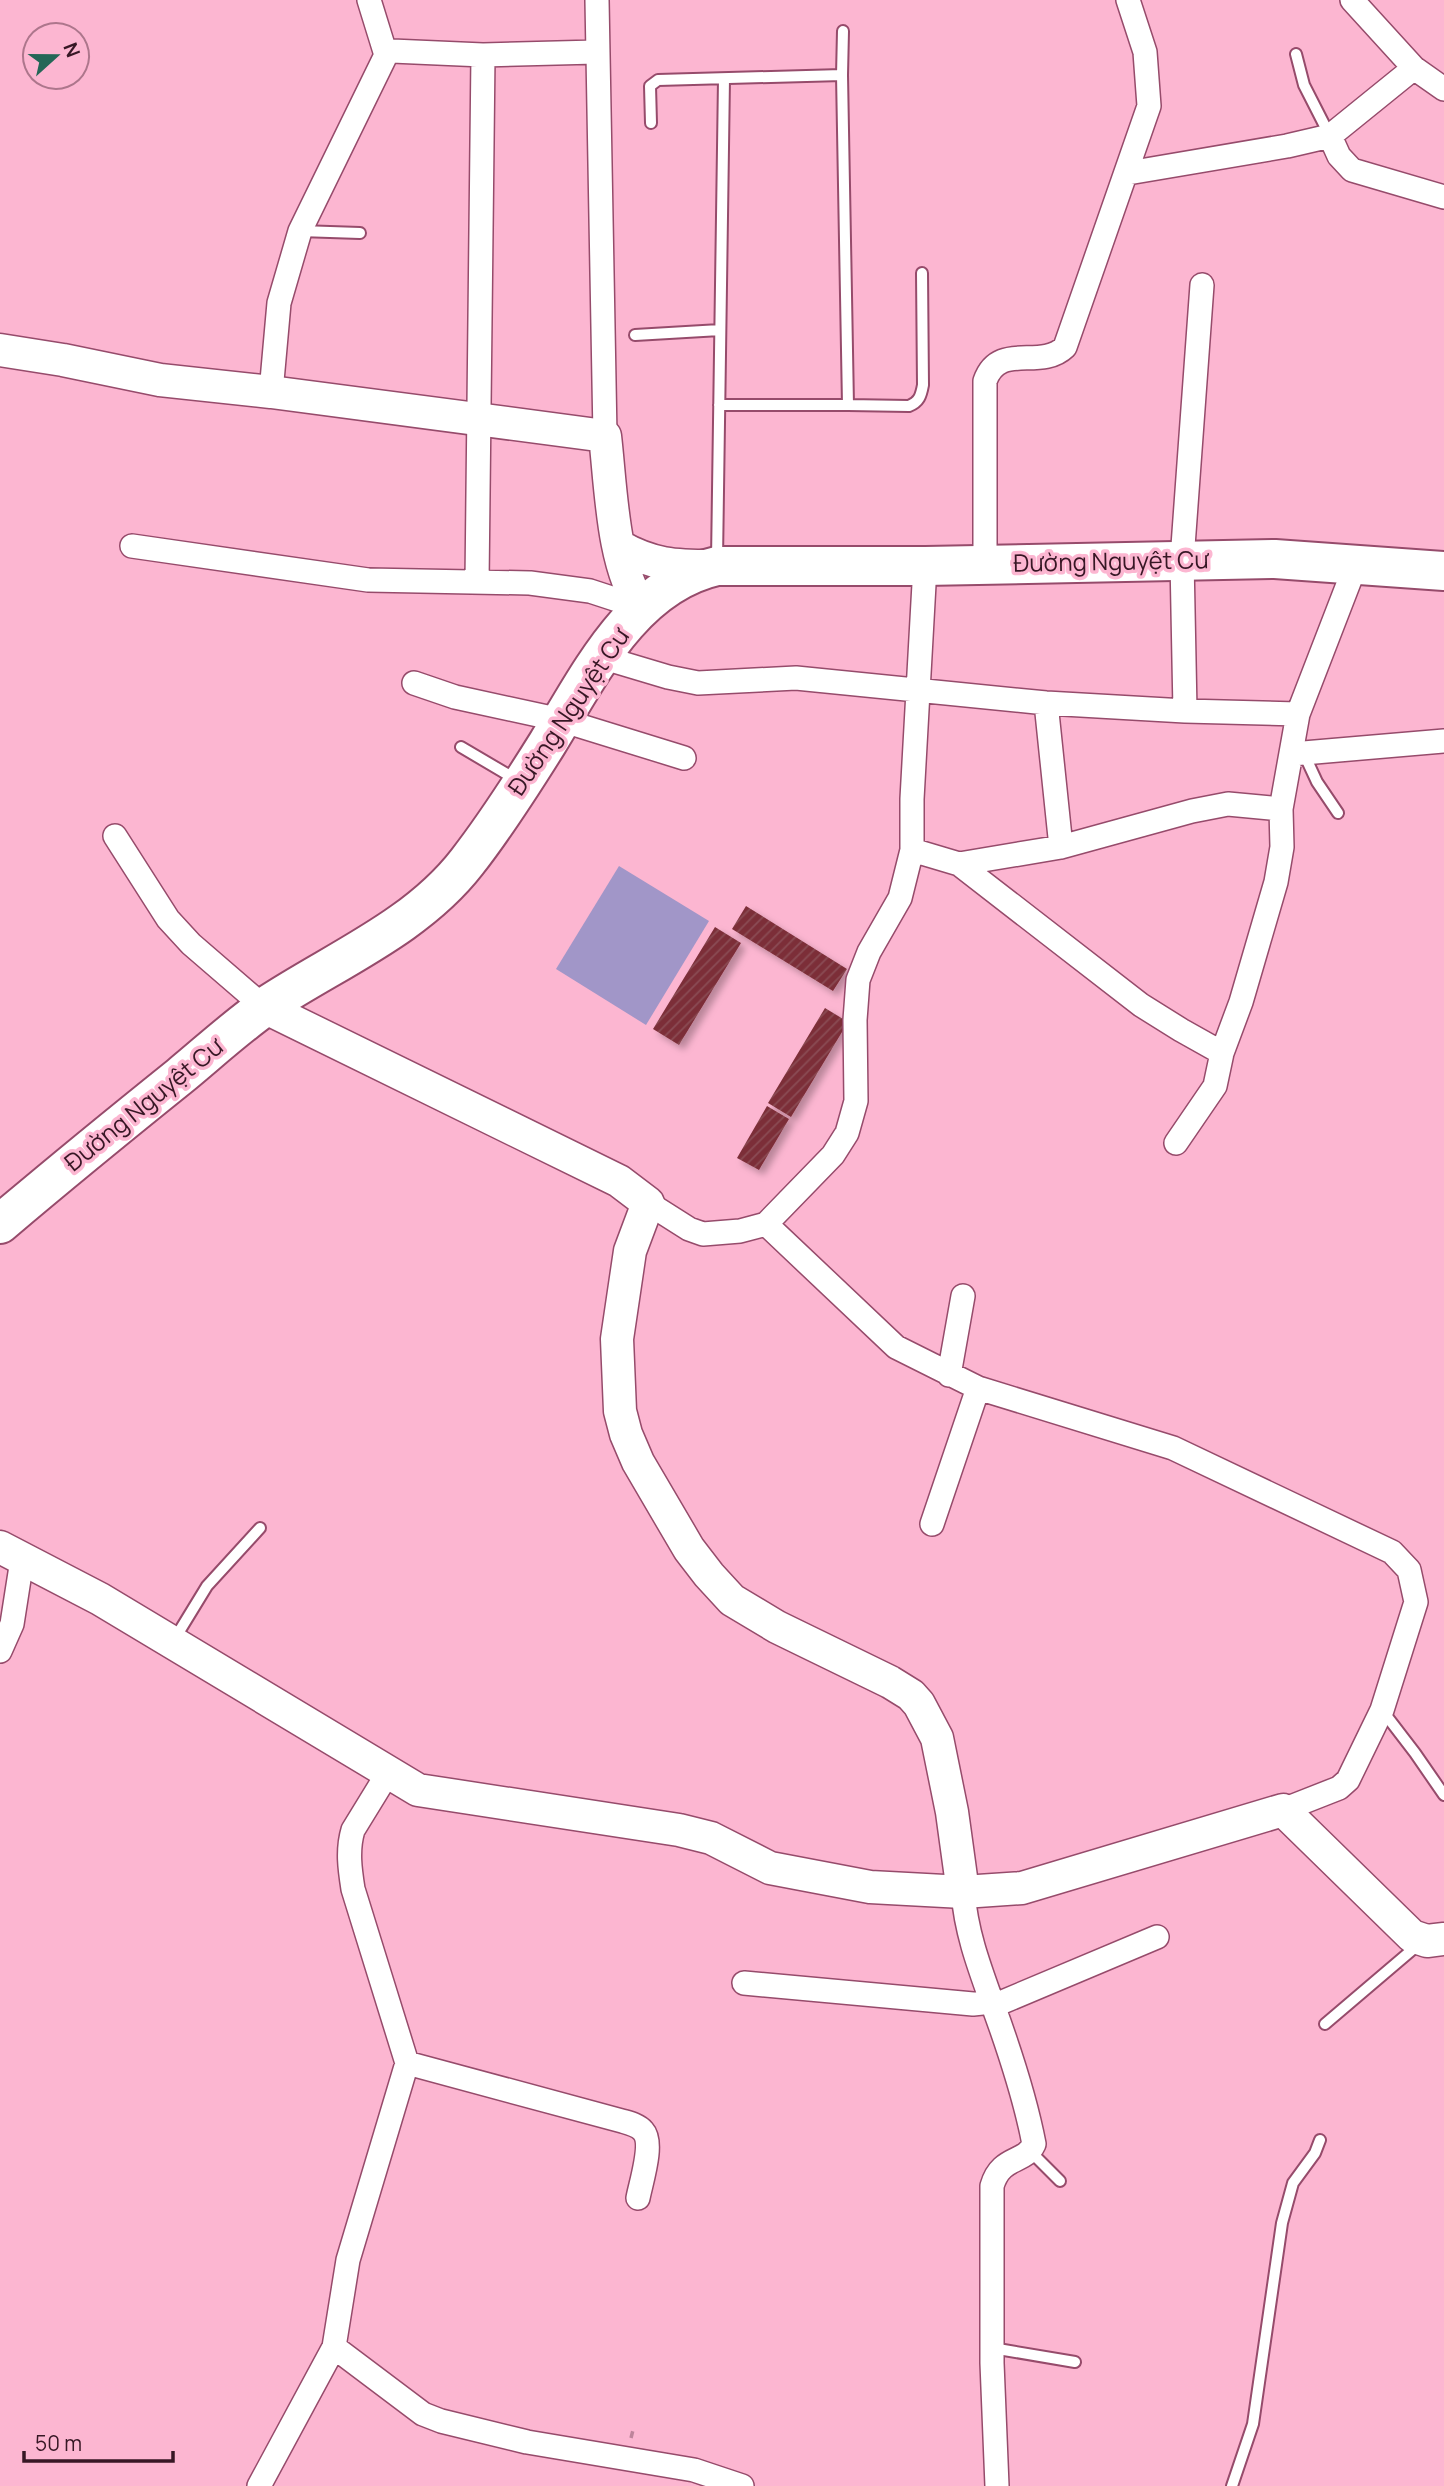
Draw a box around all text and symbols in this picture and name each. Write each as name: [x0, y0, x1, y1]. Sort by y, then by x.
north arrow: [21, 21, 91, 91]
text: N: [57, 39, 86, 61]
street label: Đường Nguyệt Cư: [1013, 542, 1210, 579]
street label: Đường Nguyệt Cư: [500, 620, 636, 801]
street label: Đường Nguyệt Cư: [57, 1029, 230, 1178]
scale bar: [24, 2420, 173, 2464]
text: 50 m: [35, 2429, 82, 2457]

